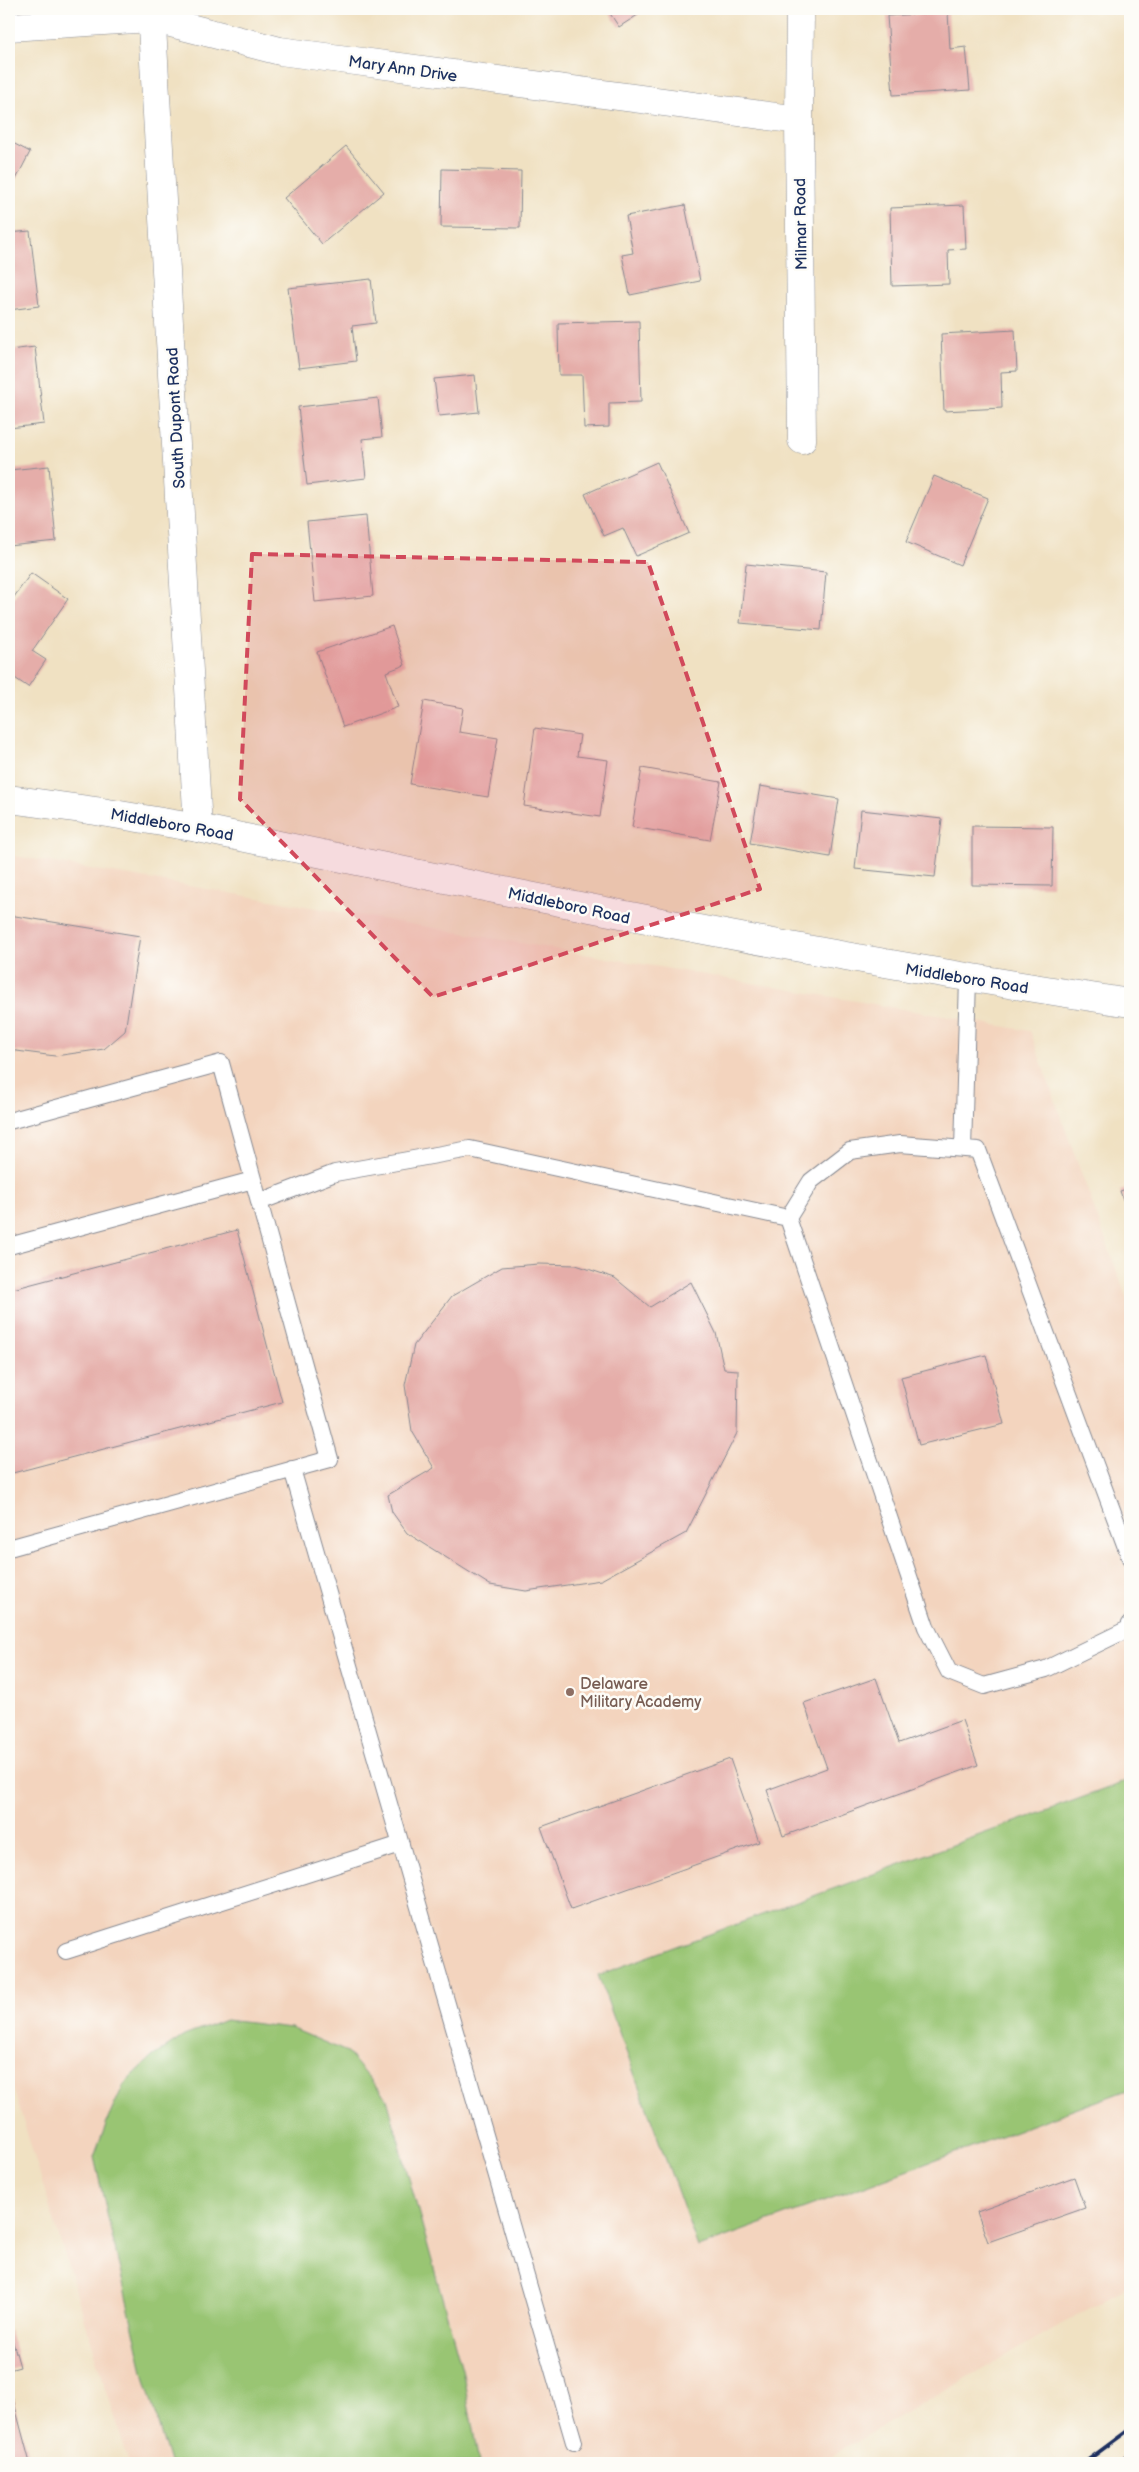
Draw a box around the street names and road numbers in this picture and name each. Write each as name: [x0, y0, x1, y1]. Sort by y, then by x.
street label: Mary Ann Drive: [347, 52, 459, 87]
street label: Milmar Road: [791, 178, 812, 270]
street label: South Dupont Road: [163, 347, 190, 489]
street label: Middleboro Road: [109, 805, 235, 846]
street label: Middleboro Road: [506, 884, 632, 929]
street label: Middleboro Road: [904, 960, 1030, 999]

